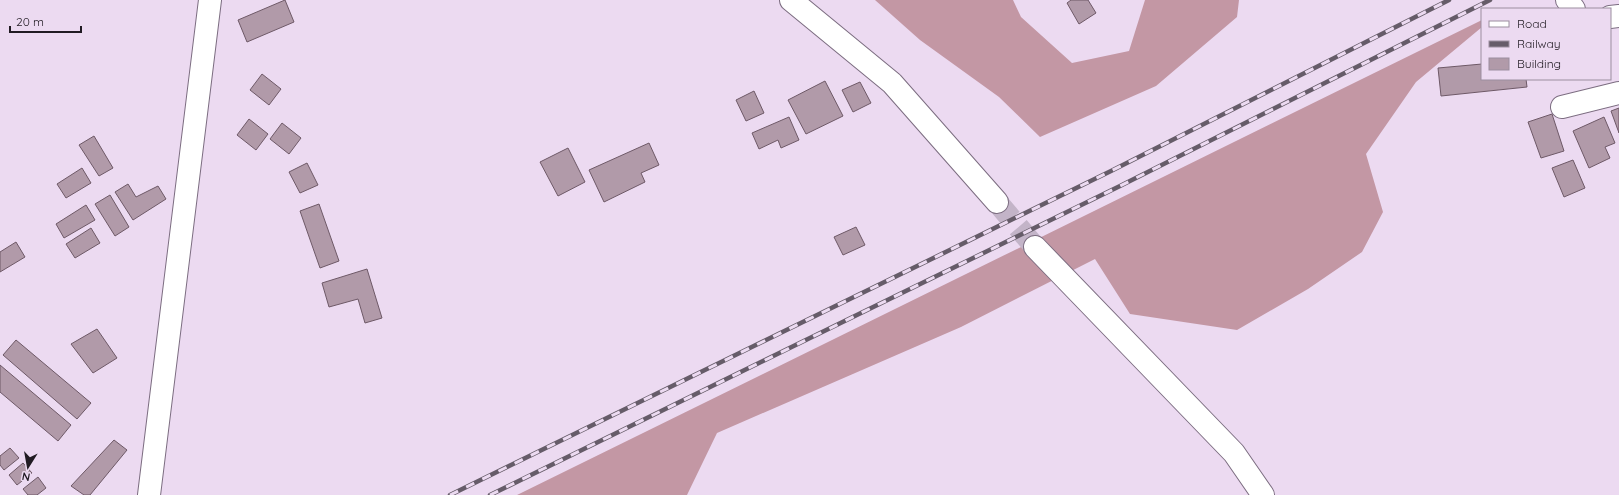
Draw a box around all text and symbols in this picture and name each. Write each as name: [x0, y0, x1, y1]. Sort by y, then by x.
scale bar: [10, 8, 81, 34]
legend: [1481, 8, 1611, 80]
text: 20 m: [16, 14, 44, 29]
text: Road: [1517, 16, 1547, 31]
text: Railway: [1517, 36, 1561, 51]
text: Building: [1517, 56, 1561, 71]
north arrow: [8, 447, 48, 487]
text: N: [21, 469, 31, 484]

